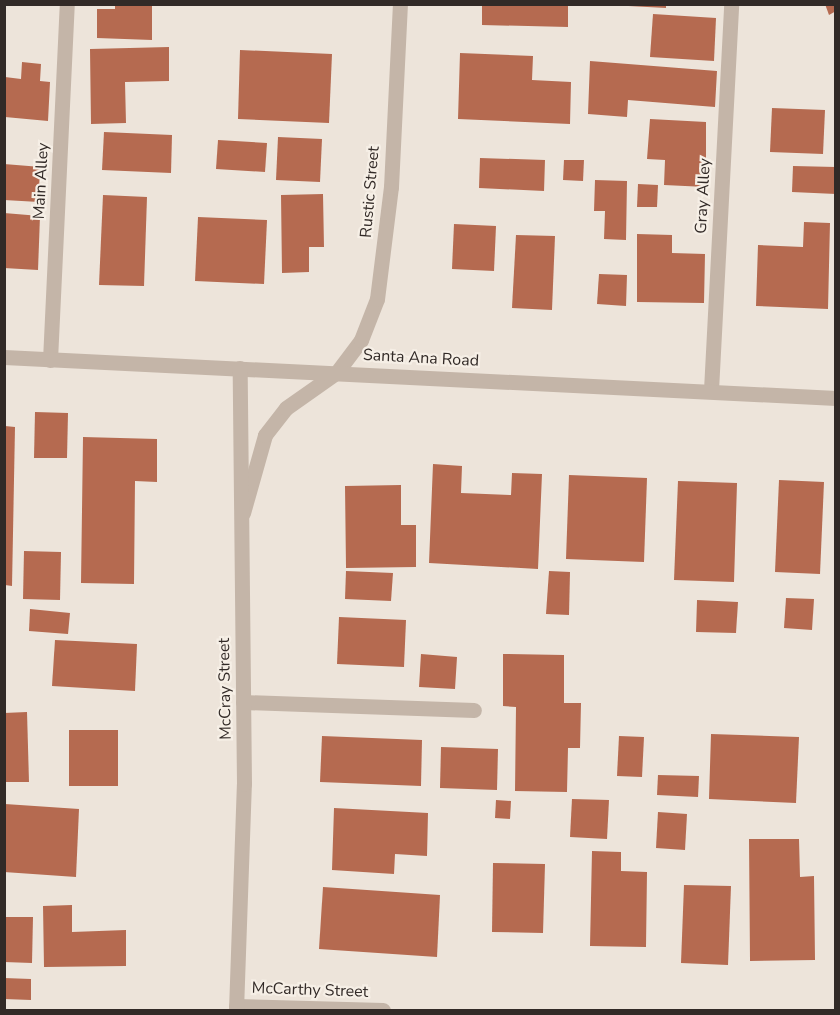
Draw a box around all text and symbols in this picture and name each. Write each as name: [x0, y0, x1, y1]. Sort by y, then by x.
street label: Main Alley: [29, 142, 53, 220]
street label: Rustic Street: [356, 145, 384, 239]
street label: Gray Alley: [691, 158, 715, 234]
street label: Santa Ana Road: [362, 345, 480, 371]
street label: McCray Street: [215, 638, 235, 740]
street label: McCarthy Street: [251, 978, 369, 1002]

